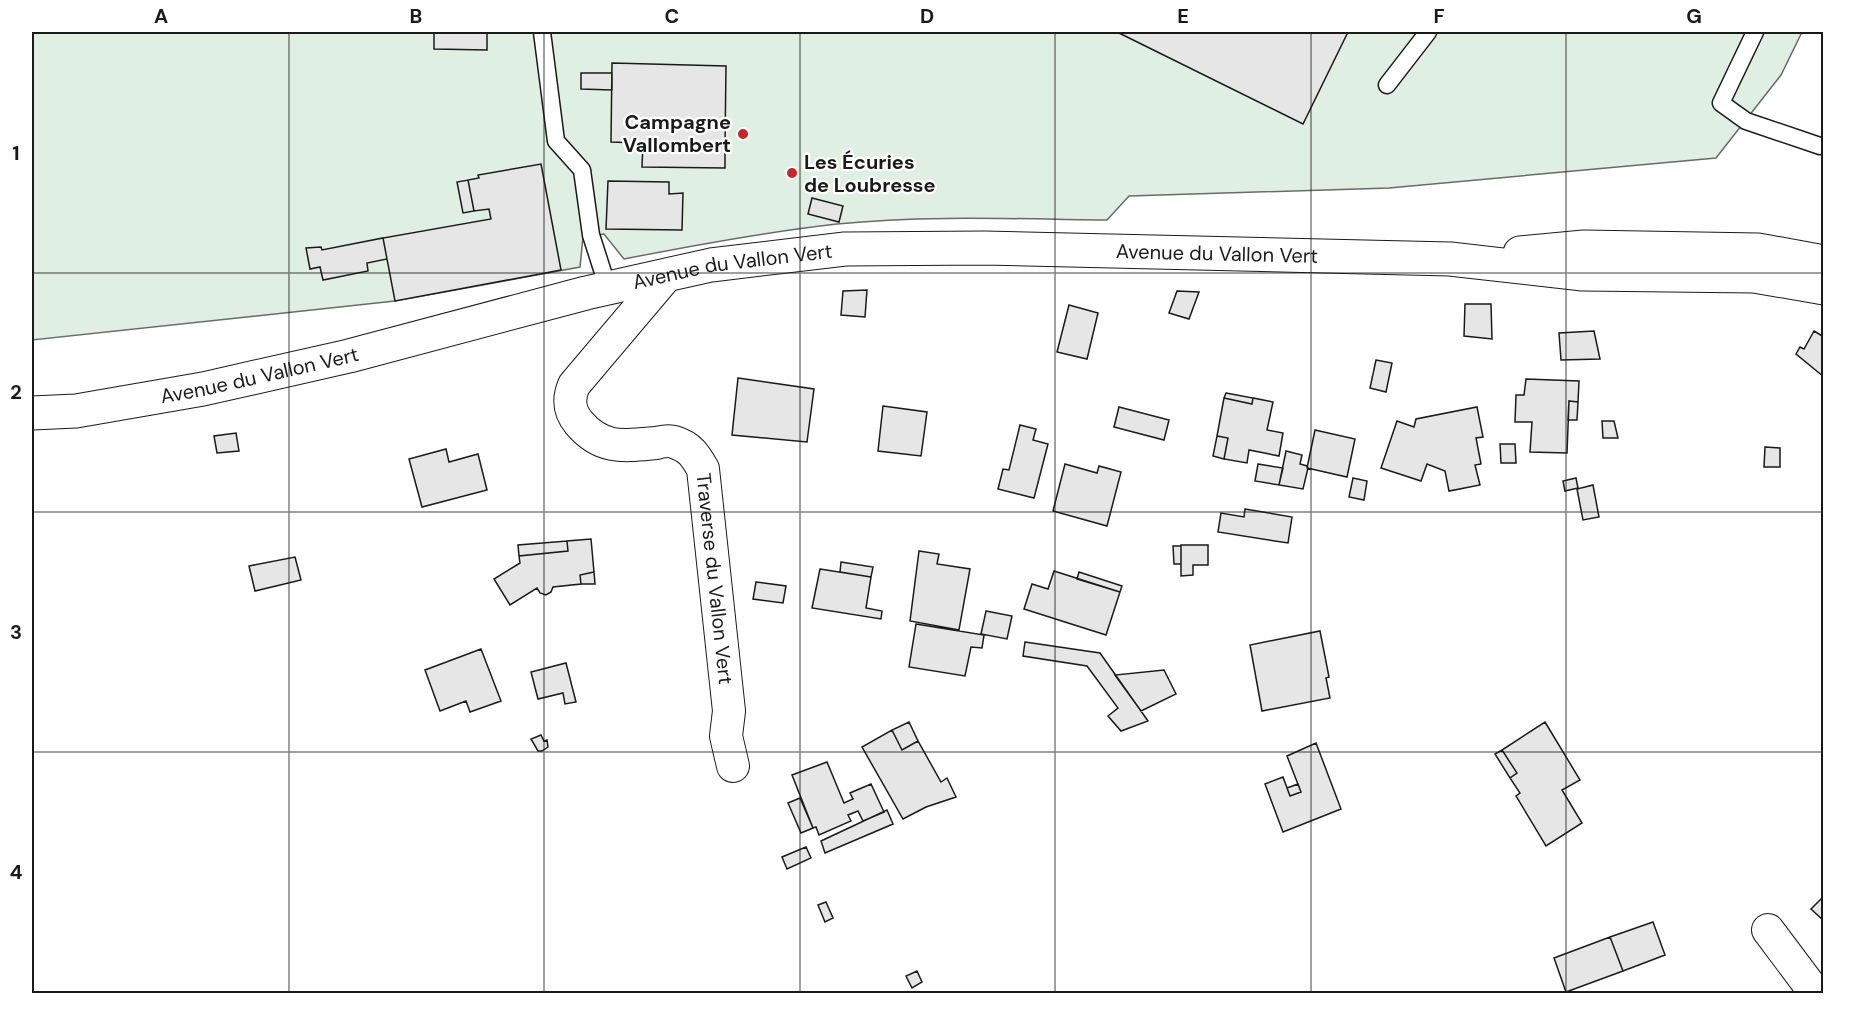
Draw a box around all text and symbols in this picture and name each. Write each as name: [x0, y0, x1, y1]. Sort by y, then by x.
text: A: [154, 3, 168, 29]
text: B: [410, 3, 422, 29]
text: C: [665, 3, 679, 29]
text: D: [920, 3, 934, 29]
text: E: [1177, 3, 1189, 29]
text: F: [1433, 3, 1445, 29]
text: G: [1686, 3, 1702, 29]
place label: Campagne Vallombert: [623, 109, 731, 158]
marker: Campagne Vallombert: [736, 127, 750, 141]
text: 1: [12, 140, 20, 166]
place label: Les Écuries de Loubresse: [804, 149, 936, 198]
marker: Les Écuries de Loubresse: [785, 166, 799, 180]
street label: Avenue du Vallon Vert: [630, 238, 834, 295]
street label: Avenue du Vallon Vert: [1116, 238, 1319, 269]
street label: Avenue du Vallon Vert: [158, 341, 362, 409]
text: 2: [10, 379, 22, 405]
street label: Traverse du Vallon Vert: [691, 472, 739, 686]
text: 3: [10, 619, 22, 645]
text: 4: [10, 859, 23, 885]

